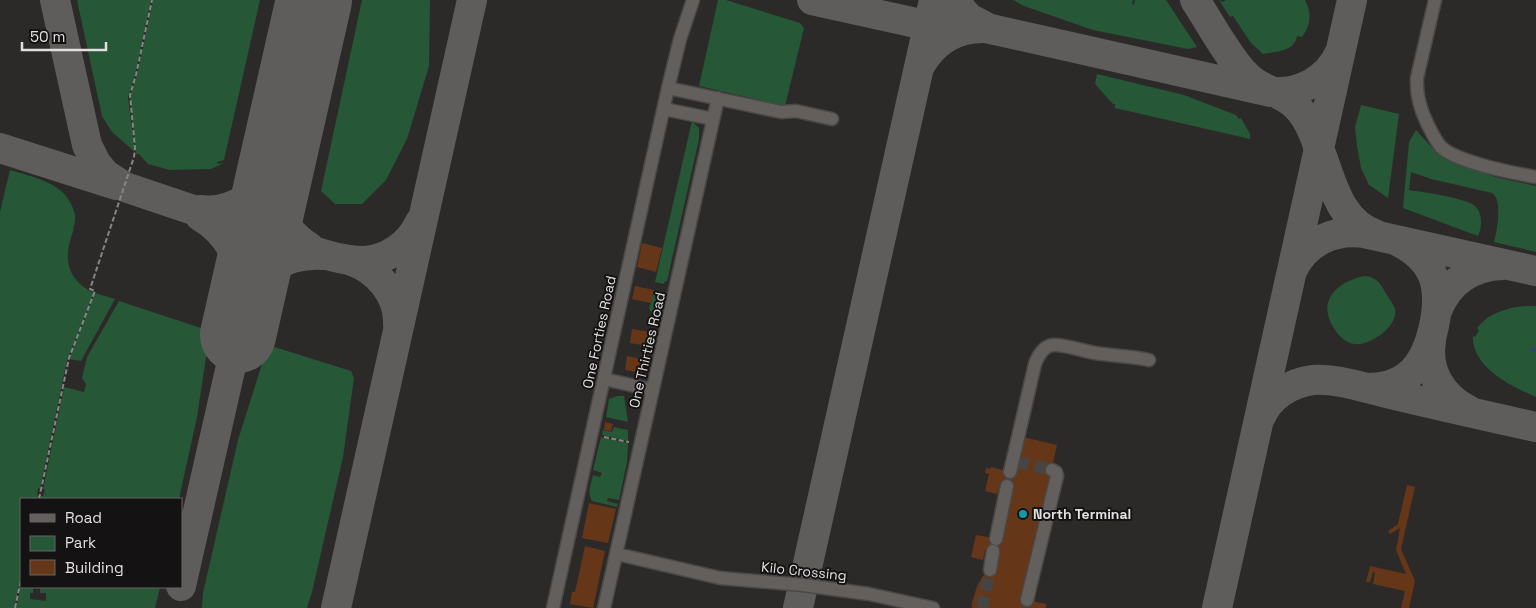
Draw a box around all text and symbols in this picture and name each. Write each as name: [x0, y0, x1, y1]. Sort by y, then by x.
scale bar: [22, 20, 106, 52]
text: 50 m: [30, 27, 65, 46]
street label: One Forties Road: [578, 274, 620, 390]
street label: One Thirties Road: [625, 290, 669, 410]
legend: [20, 498, 182, 588]
place label: North Terminal: [1033, 505, 1131, 523]
text: Road: [65, 508, 102, 527]
marker: North Terminal: [1017, 508, 1029, 520]
text: Park: [65, 533, 96, 552]
text: Building: [65, 558, 124, 577]
street label: Kilo Crossing: [760, 558, 848, 584]

